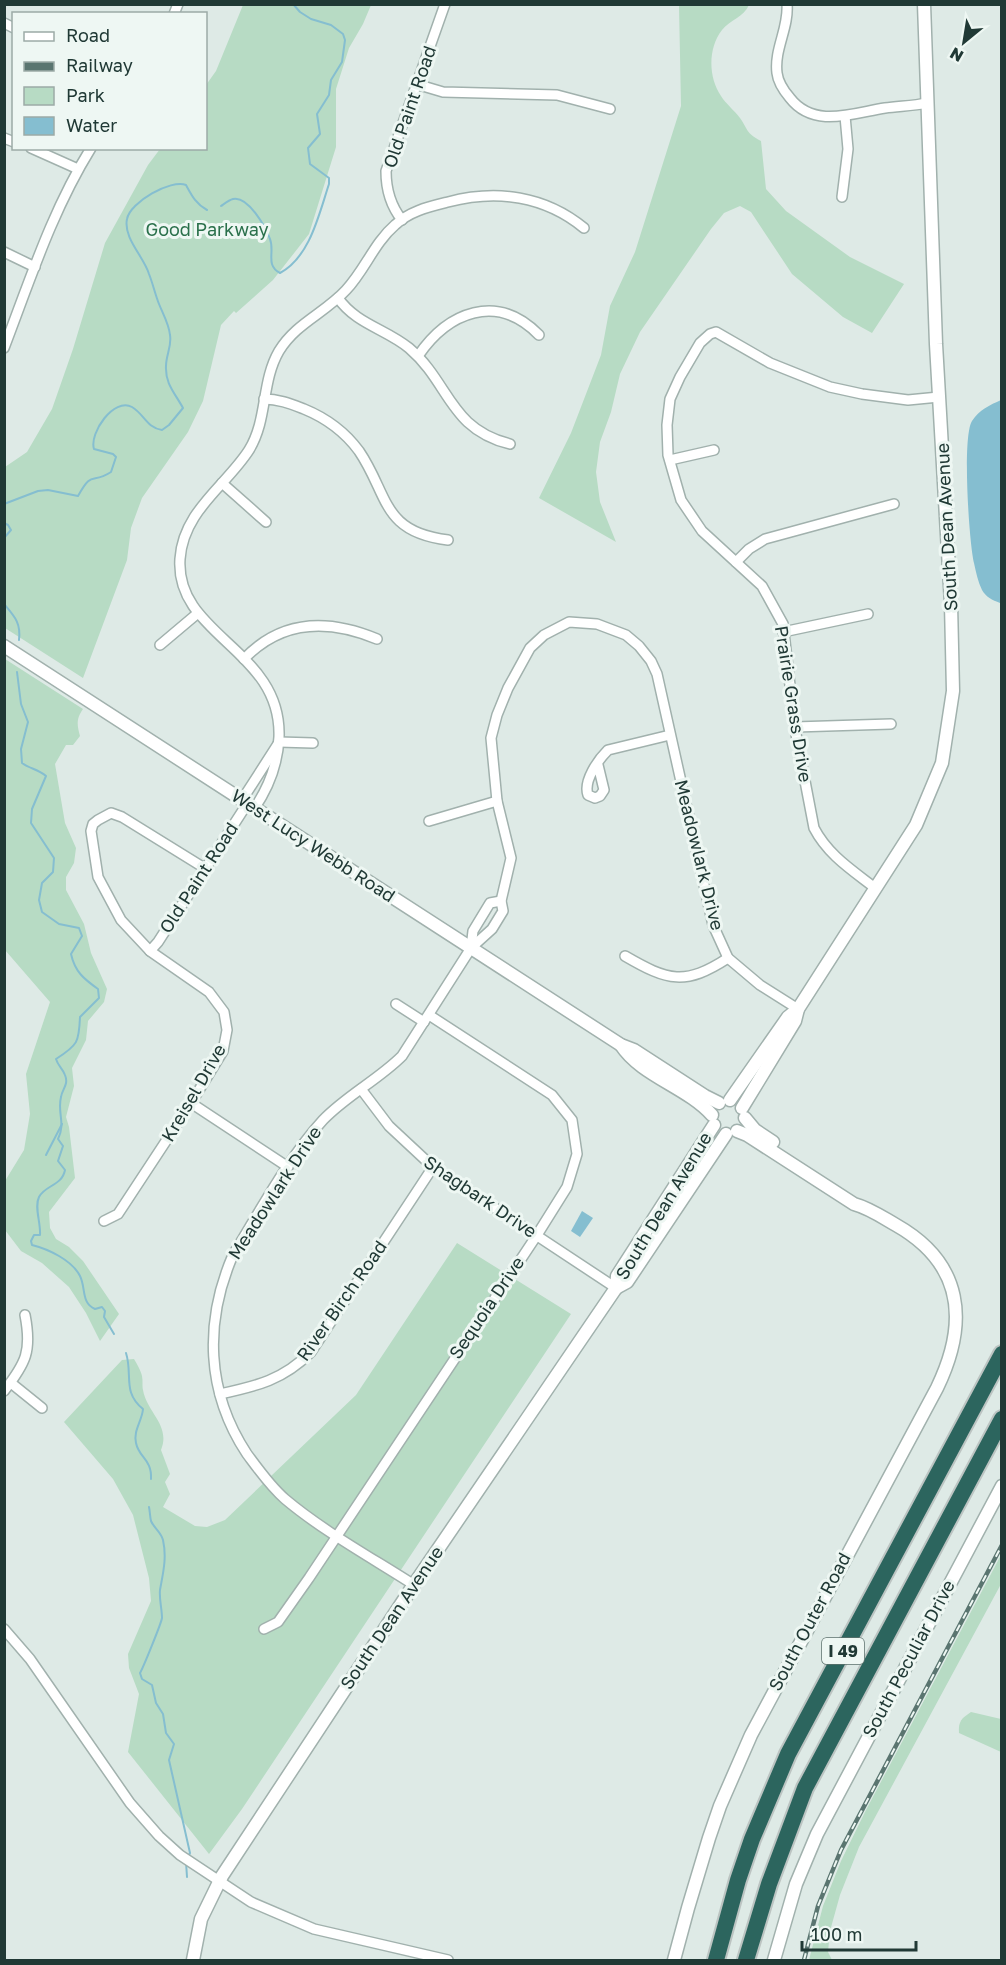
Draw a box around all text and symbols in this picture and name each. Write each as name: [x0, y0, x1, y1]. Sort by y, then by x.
legend: [12, 12, 207, 150]
north arrow: [934, 12, 994, 72]
text: Road: [66, 24, 110, 46]
street label: Old Paint Road: [378, 43, 440, 171]
text: N: [946, 43, 967, 67]
text: Railway: [66, 54, 133, 76]
text: Park: [66, 84, 105, 106]
text: Water: [66, 114, 117, 136]
park label: Good Parkway: [145, 218, 269, 240]
street label: South Dean Avenue: [931, 442, 961, 612]
street label: Prairie Grass Drive: [771, 624, 817, 784]
street label: Meadowlark Drive: [671, 777, 729, 932]
street label: West Lucy Webb Road: [228, 784, 400, 906]
street label: Old Paint Road: [154, 818, 242, 937]
street label: Kreisel Drive: [156, 1040, 230, 1145]
street label: Meadowlark Drive: [223, 1122, 325, 1263]
street label: South Dean Avenue: [610, 1128, 716, 1283]
street label: Shagbark Drive: [420, 1150, 541, 1242]
street label: River Birch Road: [291, 1236, 391, 1365]
street label: Sequoia Drive: [444, 1252, 529, 1363]
street label: South Dean Avenue: [335, 1542, 447, 1693]
street label: South Outer Road: [763, 1549, 855, 1694]
street label: South Peculiar Drive: [857, 1576, 959, 1741]
road number: I 49: [822, 1638, 864, 1664]
scale bar: [802, 1914, 916, 1952]
text: 100 m: [811, 1923, 862, 1945]

